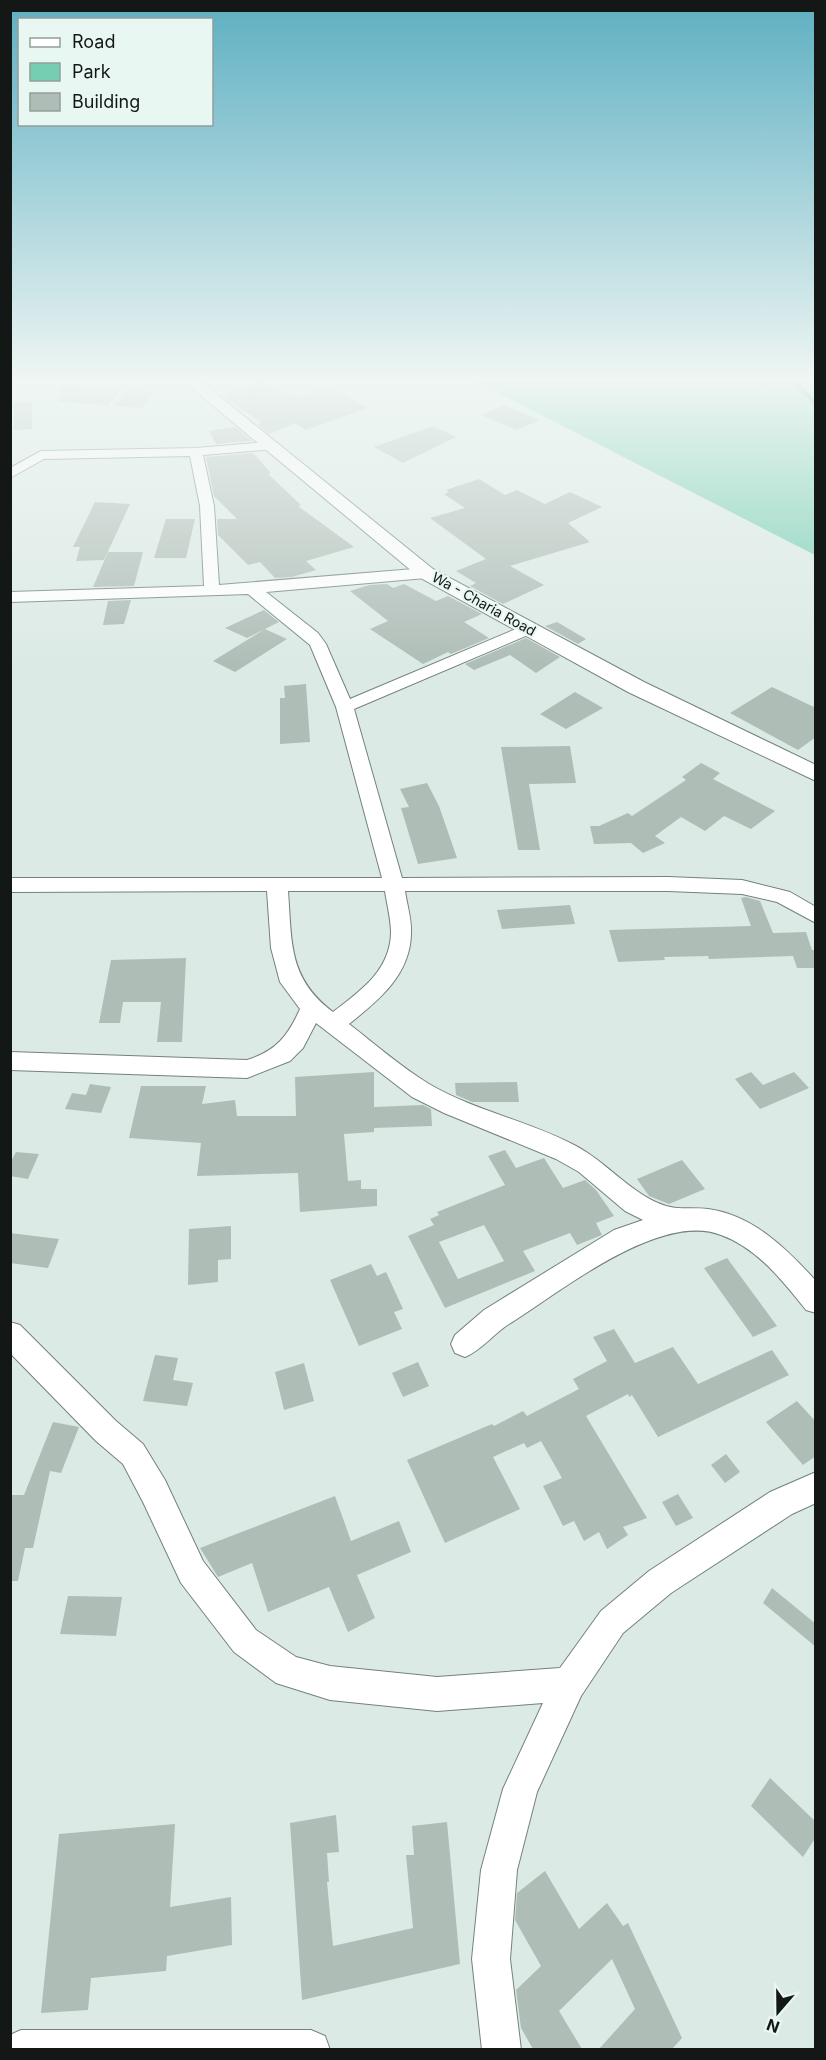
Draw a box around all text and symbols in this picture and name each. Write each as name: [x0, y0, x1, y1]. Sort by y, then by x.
legend: [18, 18, 213, 126]
text: Road: [72, 31, 115, 52]
text: Park: [72, 61, 111, 82]
text: Building: [72, 91, 140, 112]
street label: Wa - Charia Road: [429, 568, 539, 639]
north arrow: [748, 1982, 808, 2042]
text: N: [764, 2015, 782, 2038]

